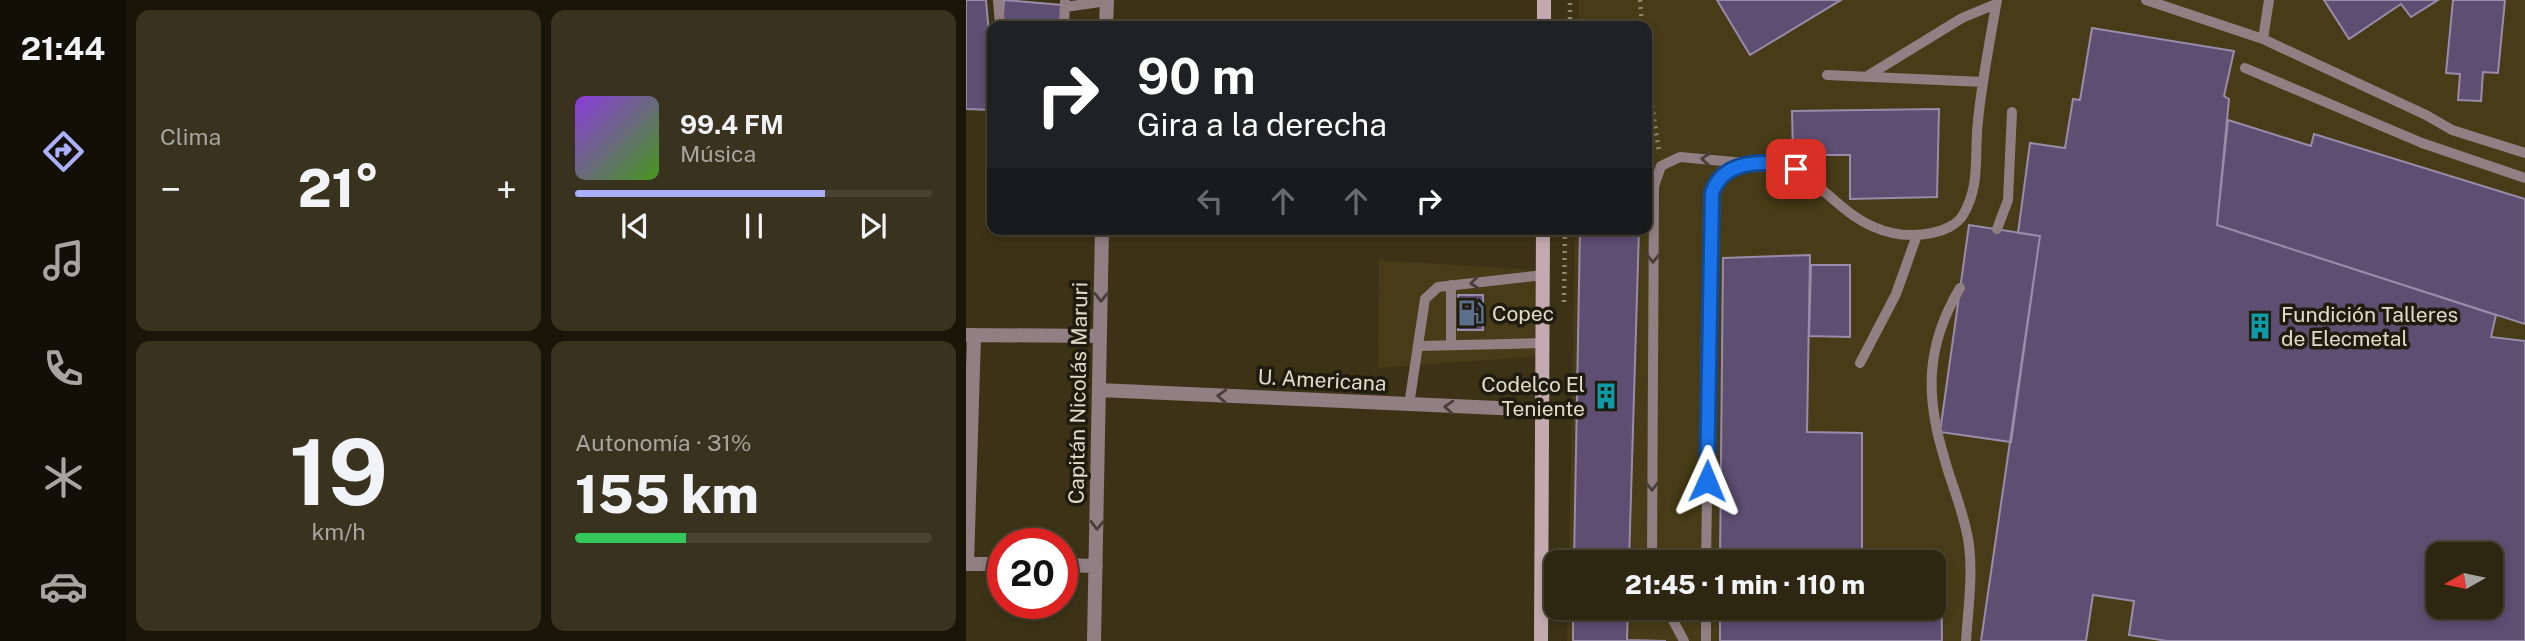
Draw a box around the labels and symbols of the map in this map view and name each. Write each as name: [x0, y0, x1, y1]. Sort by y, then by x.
pin: [1766, 139, 1826, 199]
one-way arrow: [1700, 152, 1711, 167]
one-way arrow: [1645, 253, 1661, 264]
one-way arrow: [1469, 275, 1481, 290]
street label: Capitán Nicolás Maruri: [1064, 282, 1092, 504]
one-way arrow: [1093, 293, 1109, 303]
fuel station icon: Copec: [1456, 298, 1486, 328]
place label: Copec: [1492, 301, 1554, 326]
place label: Fundición Talleres de Elecmetal: [2281, 302, 2458, 351]
building icon: Fundición Talleres de Elecmetal: [2245, 311, 2275, 341]
street label: U. Americana: [1257, 364, 1387, 396]
place label: Codelco El Teniente: [1481, 372, 1585, 421]
building icon: Codelco El Teniente: [1591, 381, 1621, 411]
one-way arrow: [1216, 388, 1227, 403]
one-way arrow: [1444, 400, 1455, 415]
position arrow: [1670, 444, 1744, 518]
one-way arrow: [1644, 481, 1660, 491]
one-way arrow: [1089, 520, 1105, 531]
speed limit sign: 20: [987, 528, 1078, 619]
north arrow: [2426, 542, 2502, 620]

